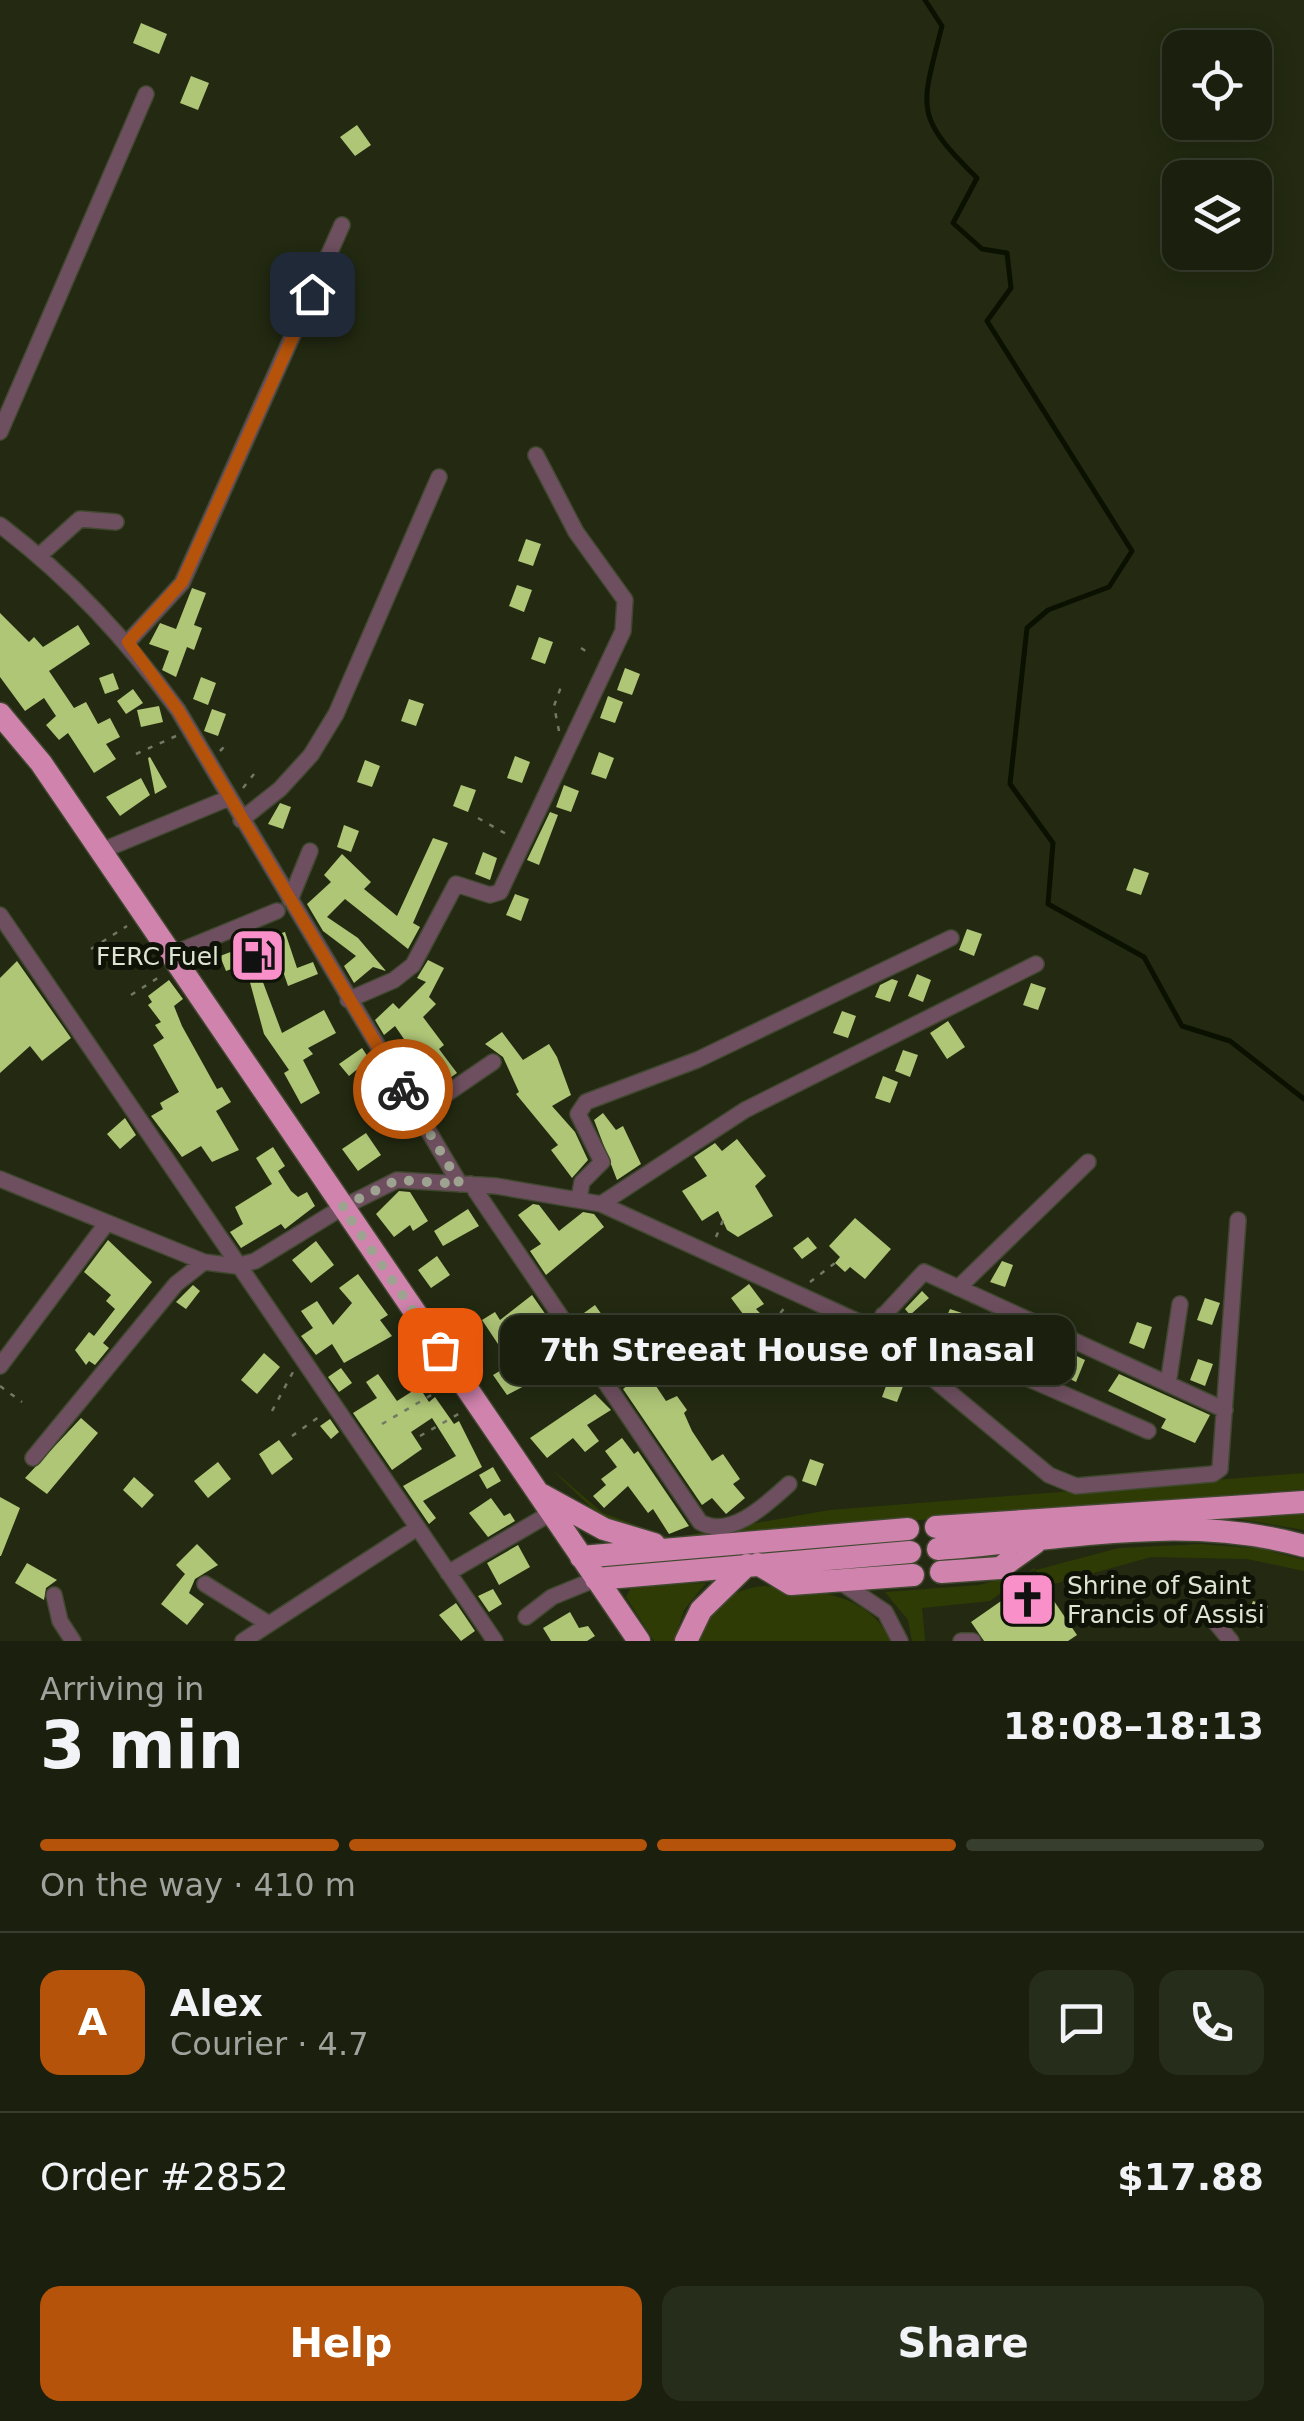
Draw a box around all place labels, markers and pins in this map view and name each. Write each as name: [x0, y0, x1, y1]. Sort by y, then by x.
pin: [270, 252, 355, 337]
fuel station icon: FERC Fuel: [228, 926, 288, 986]
place label: FERC Fuel: [96, 942, 219, 971]
pin: [398, 1308, 483, 1393]
callout: 7th Streeat House of Inasal: [500, 1315, 1075, 1385]
church icon: Shrine of Saint Francis of Assisi: [998, 1569, 1058, 1629]
place label: Shrine of Saint Francis of Assisi: [1067, 1571, 1265, 1629]

